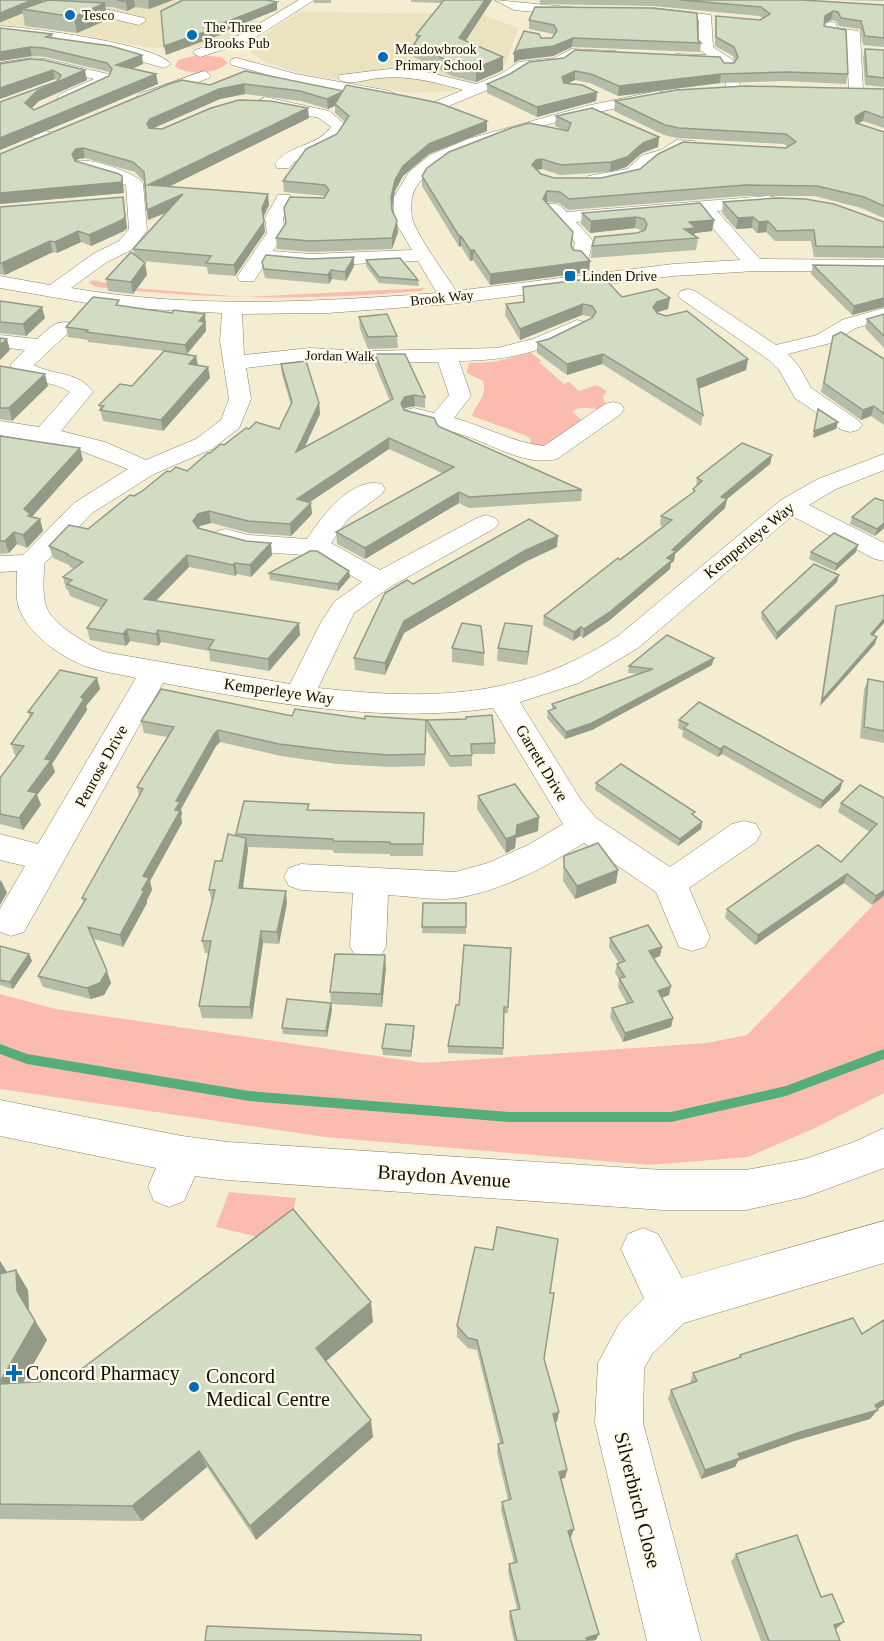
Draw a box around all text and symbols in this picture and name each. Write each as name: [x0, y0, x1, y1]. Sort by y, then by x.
marker: Tesco: [63, 8, 77, 22]
place label: Tesco: [82, 8, 114, 23]
place label: The Three Brooks Pub: [204, 20, 270, 51]
marker: The Three Brooks Pub: [185, 28, 199, 42]
place label: Meadowbrook Primary School: [395, 42, 483, 73]
marker: Meadowbrook Primary School: [376, 50, 390, 64]
marker: Linden Drive: [563, 269, 577, 283]
place label: Linden Drive: [582, 269, 657, 284]
street label: Brook Way: [410, 287, 474, 309]
street label: Jordan Walk: [305, 348, 375, 364]
street label: Kemperleye Way: [701, 499, 798, 582]
street label: Kemperleye Way: [223, 675, 335, 708]
street label: Penrose Drive: [71, 722, 131, 810]
street label: Garrett Drive: [513, 722, 571, 804]
street label: Braydon Avenue: [377, 1160, 511, 1193]
place label: Concord Pharmacy: [26, 1362, 180, 1385]
place label: Concord Medical Centre: [206, 1365, 330, 1410]
marker: Concord Pharmacy: [7, 1366, 21, 1380]
marker: Concord Medical Centre: [187, 1380, 201, 1394]
street label: Silverbirch Close: [610, 1430, 666, 1570]

